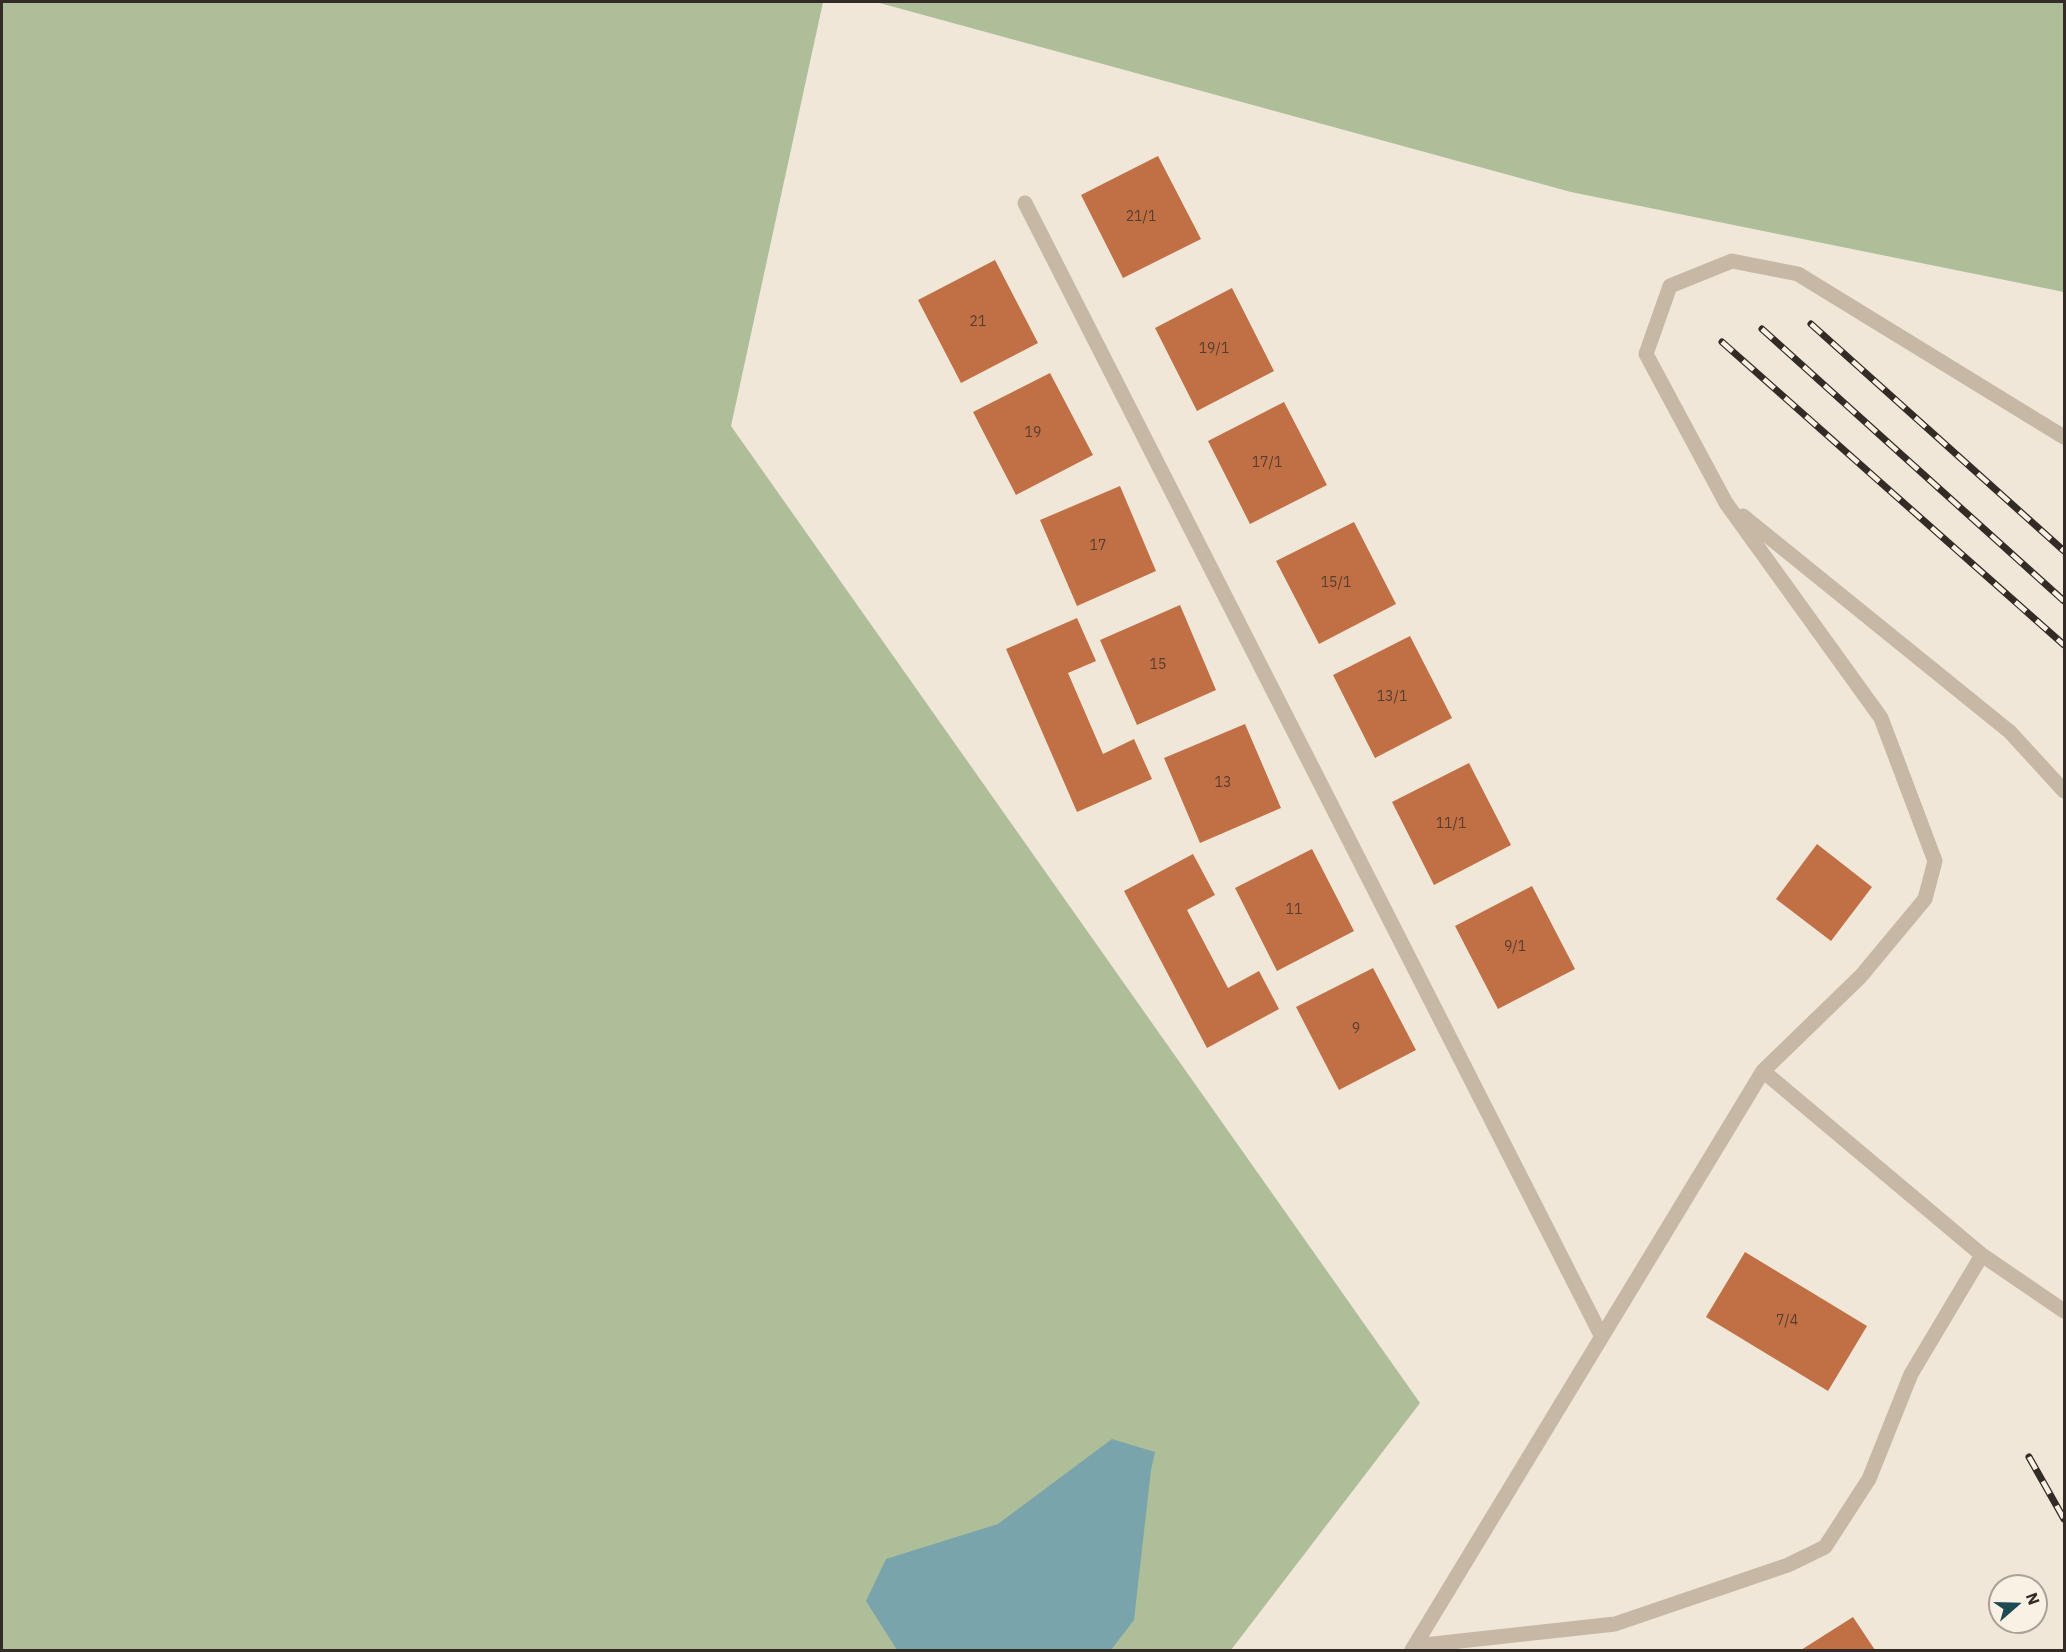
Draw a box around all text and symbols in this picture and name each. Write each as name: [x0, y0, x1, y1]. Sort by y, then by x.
house number: 21/1: [1126, 209, 1156, 225]
house number: 21: [970, 314, 986, 330]
house number: 19/1: [1199, 341, 1229, 357]
house number: 19: [1025, 425, 1041, 441]
house number: 17/1: [1252, 455, 1282, 471]
house number: 17: [1090, 538, 1106, 554]
house number: 15/1: [1321, 575, 1351, 591]
house number: 15: [1150, 657, 1166, 673]
house number: 13/1: [1377, 689, 1407, 705]
house number: 13: [1215, 775, 1231, 791]
house number: 11/1: [1436, 816, 1466, 832]
house number: 11: [1286, 902, 1302, 918]
house number: 9/1: [1504, 939, 1526, 955]
house number: 9: [1352, 1021, 1360, 1037]
house number: 7/4: [1776, 1313, 1798, 1329]
north arrow: [1988, 1574, 2048, 1634]
text: N: [2022, 1590, 2044, 1607]

